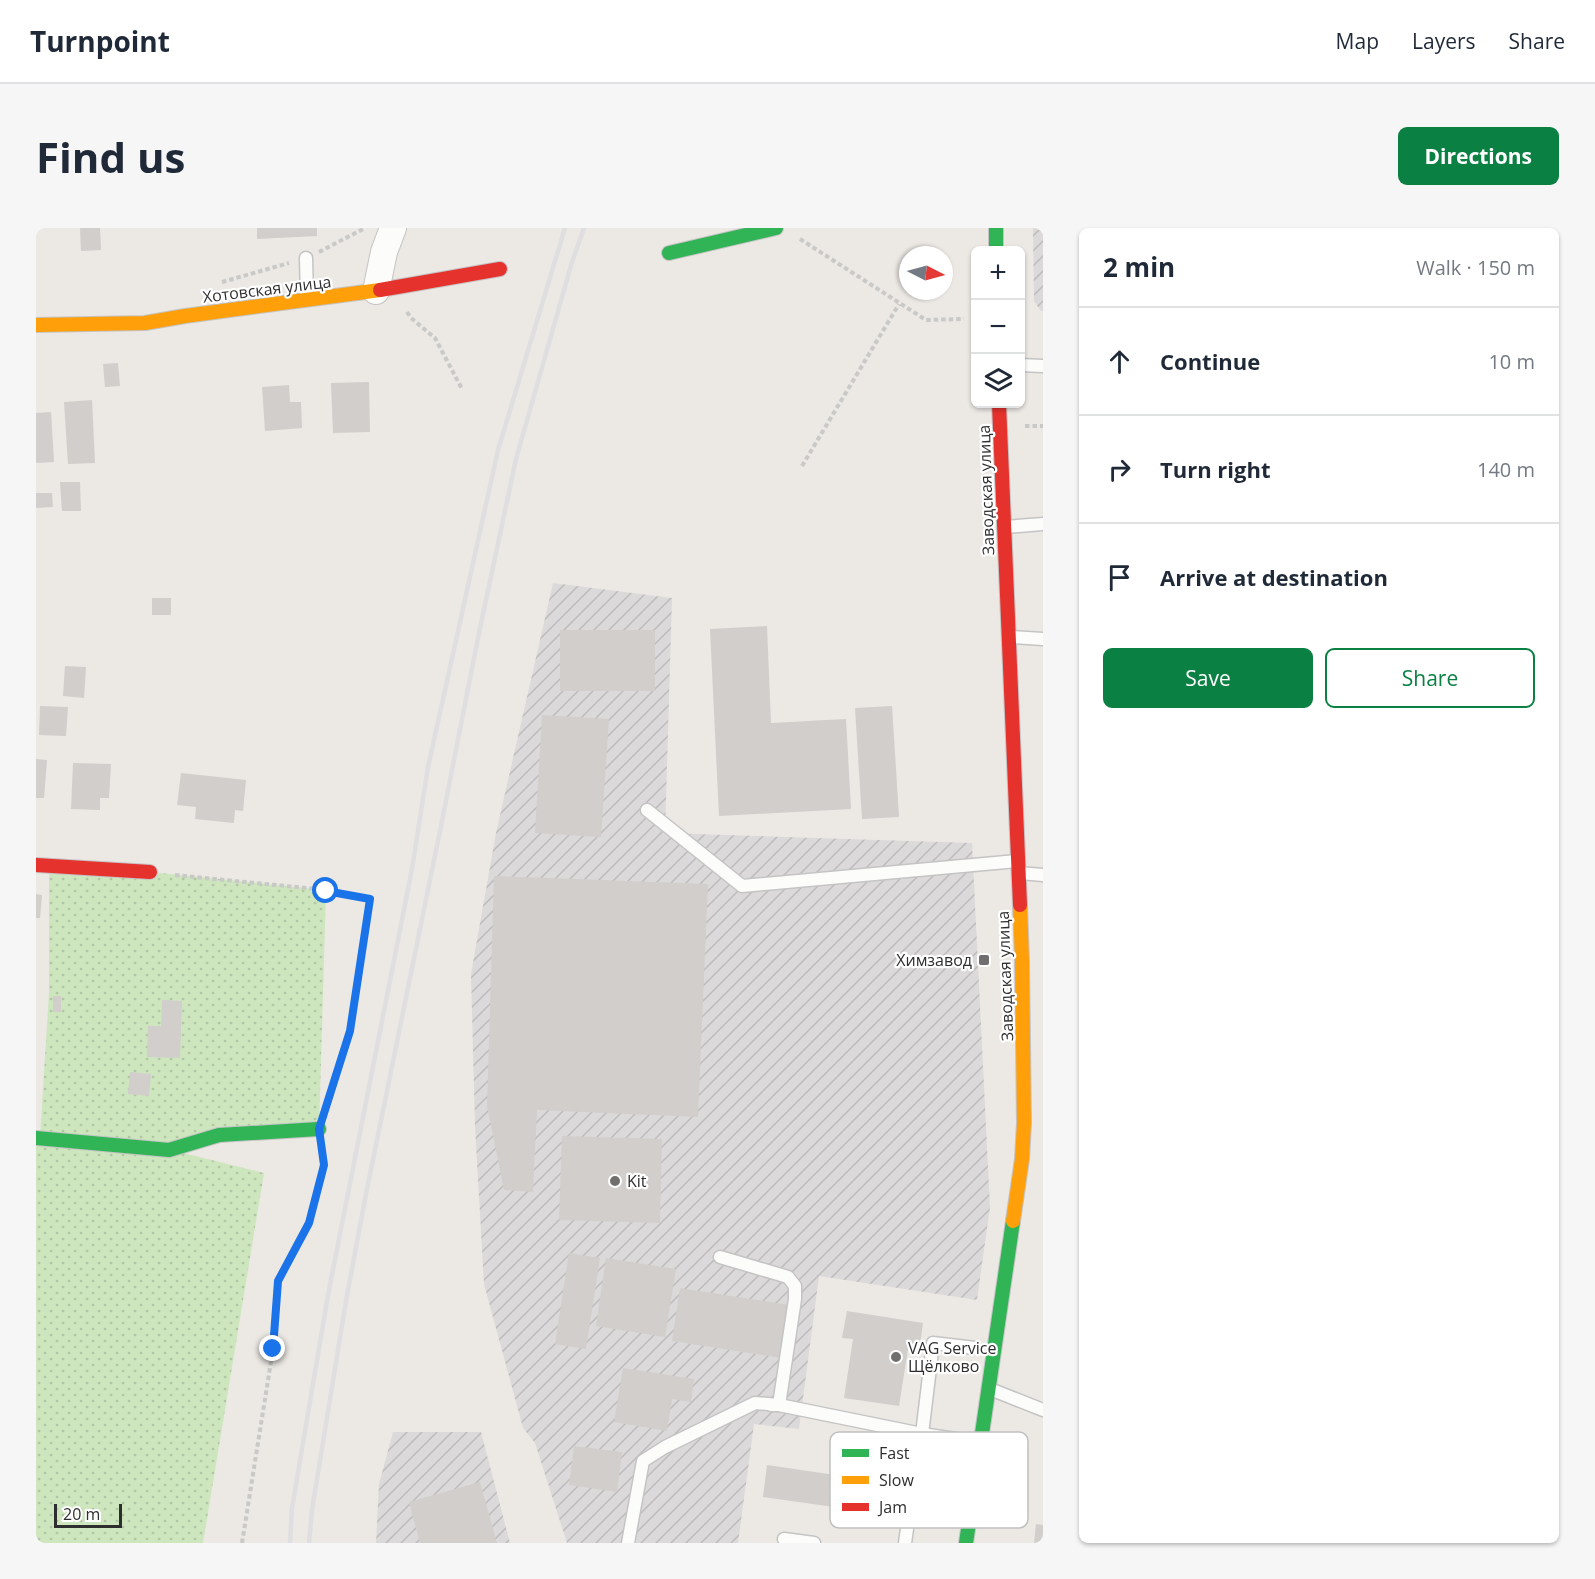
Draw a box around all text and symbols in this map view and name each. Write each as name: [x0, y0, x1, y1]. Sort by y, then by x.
text: Turnpoint: [30, 22, 170, 60]
text: Map: [1336, 27, 1379, 55]
text: Layers: [1412, 27, 1476, 55]
text: Share: [1509, 27, 1565, 55]
button: Directions: [1398, 127, 1559, 185]
text: Find us: [36, 128, 185, 185]
north arrow: [899, 246, 953, 300]
map controls: [971, 246, 1025, 408]
button: +: [971, 246, 1025, 300]
text: 2 min: [1103, 249, 1175, 285]
text: Walk · 150 m: [1416, 254, 1535, 281]
street label: Хотовская улица: [201, 270, 333, 308]
button: −: [971, 300, 1025, 354]
icon: ahead: [1103, 345, 1136, 378]
text: Continue: [1160, 346, 1260, 376]
text: 10 m: [1488, 348, 1535, 375]
button: layers: [971, 354, 1025, 408]
street label: Заводская улица: [973, 424, 999, 556]
icon: right: [1103, 453, 1136, 486]
text: Turn right: [1160, 454, 1271, 484]
text: 140 m: [1477, 456, 1535, 483]
icon: arrive: [1103, 561, 1136, 594]
text: Arrive at destination: [1160, 562, 1388, 592]
button: Save: [1103, 648, 1313, 708]
button: Share: [1325, 648, 1535, 708]
route start: [312, 877, 338, 903]
street label: Заводская улица: [992, 910, 1018, 1042]
place label: Химзавод: [896, 949, 972, 971]
marker: Химзавод: [977, 953, 991, 967]
place label: Kit: [627, 1170, 647, 1192]
marker: Kit: [608, 1174, 622, 1188]
route end: [259, 1335, 285, 1361]
place label: VAG Service Щёлково: [908, 1337, 996, 1377]
marker: VAG Service Щёлково: [889, 1350, 903, 1364]
legend: [830, 1432, 1028, 1528]
text: Fast: [879, 1442, 910, 1464]
text: Slow: [879, 1469, 914, 1491]
text: Jam: [877, 1496, 907, 1518]
scale bar: [54, 1501, 122, 1528]
text: 20 m: [63, 1503, 100, 1525]

